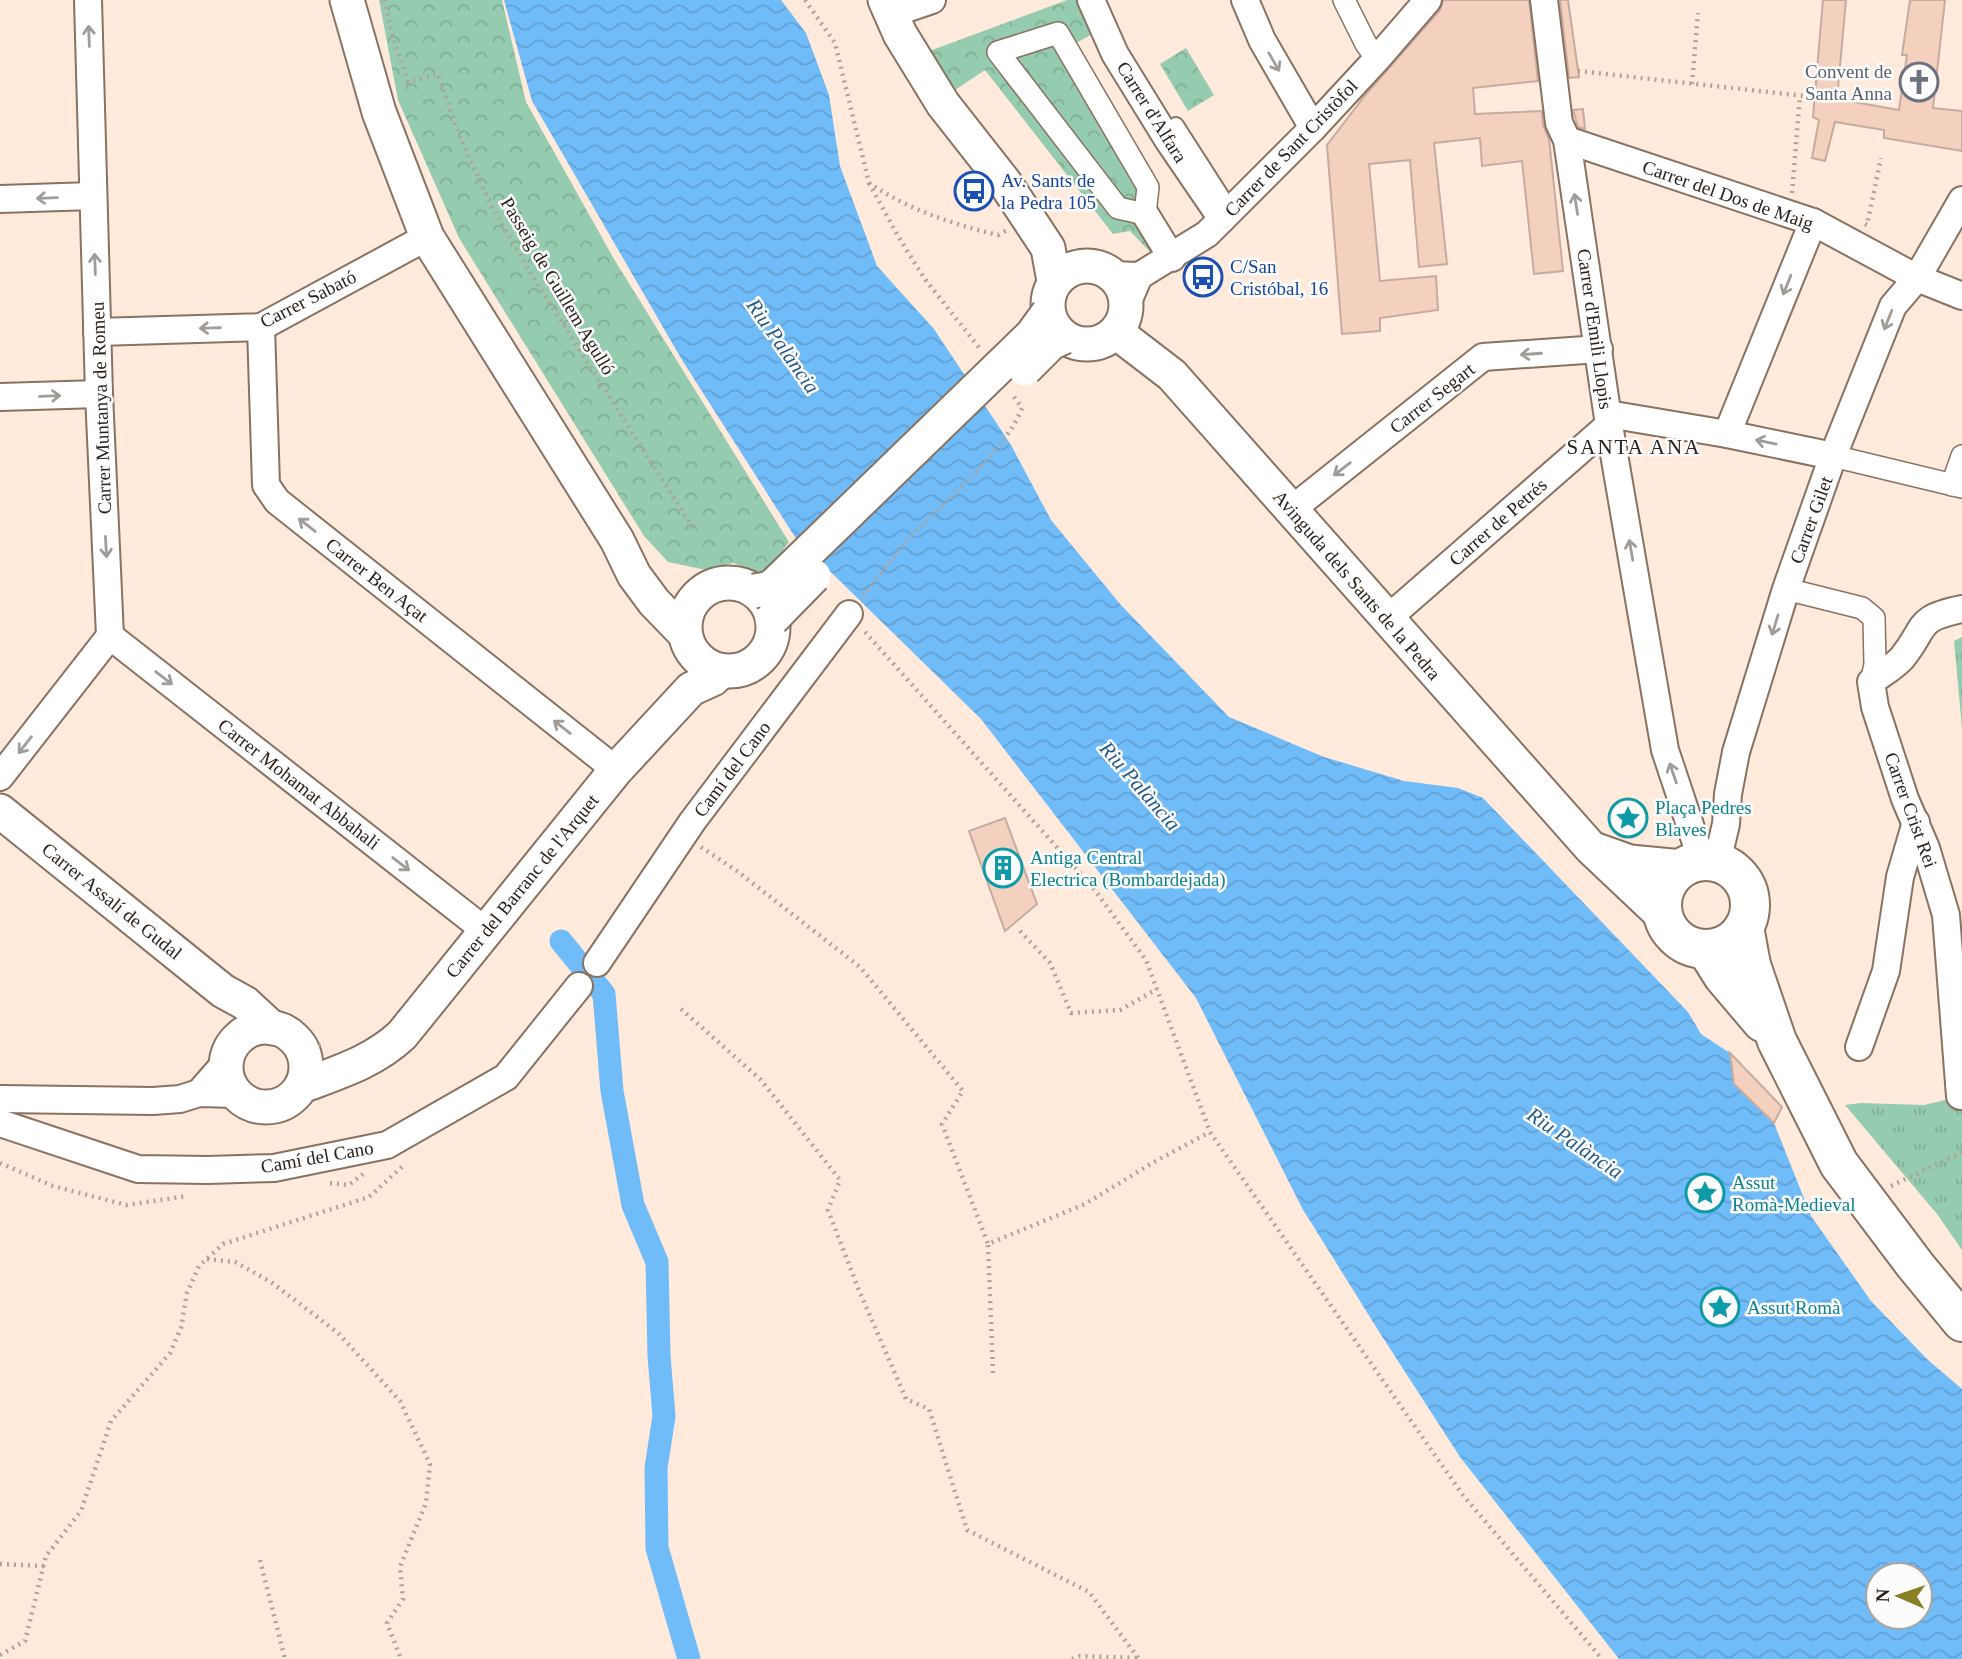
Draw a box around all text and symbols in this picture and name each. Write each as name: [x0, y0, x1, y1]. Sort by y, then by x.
one-way arrow: [82, 25, 96, 48]
one-way arrow: [1267, 51, 1281, 71]
street label: Carrer d'Alfara: [1113, 58, 1192, 167]
place label: Convent de Santa Anna: [1805, 61, 1893, 104]
church icon: Convent de Santa Anna: [1898, 61, 1940, 103]
street label: Carrer de Sant Cristòfol: [1220, 75, 1362, 221]
street label: Carrer del Dos de Maig: [1640, 156, 1817, 234]
bus stop icon: Av. Sants de la Pedra 105: [953, 170, 995, 212]
place label: Av. Sants de la Pedra 105: [1001, 170, 1096, 213]
one-way arrow: [35, 191, 58, 204]
one-way arrow: [1570, 193, 1583, 216]
street label: Passeig de Guillem Agulló: [497, 194, 619, 378]
street label: Carrer d'Emili Llopis: [1573, 247, 1617, 411]
one-way arrow: [89, 253, 102, 276]
bus stop icon: C/San Cristóbal, 16: [1182, 256, 1224, 298]
place label: C/San Cristóbal, 16: [1230, 256, 1328, 299]
street label: Carrer Sabató: [256, 266, 360, 332]
one-way arrow: [1780, 274, 1793, 296]
water label: Riu Palància: [741, 293, 824, 398]
street label: Carrer Muntanya de Romeu: [87, 301, 115, 515]
one-way arrow: [1880, 308, 1893, 330]
one-way arrow: [198, 322, 221, 335]
one-way arrow: [1520, 348, 1543, 361]
street label: Carrer Segart: [1385, 358, 1479, 438]
one-way arrow: [38, 389, 61, 402]
district label: SANTA ANA: [1567, 435, 1701, 459]
one-way arrow: [1756, 435, 1778, 448]
one-way arrow: [1334, 462, 1352, 477]
street label: Carrer Gilet: [1786, 473, 1837, 566]
street label: Carrer de Petrés: [1445, 474, 1551, 570]
street label: Avinguda dels Sants de la Pedra: [1269, 486, 1445, 684]
one-way arrow: [299, 517, 317, 532]
street label: Carrer Ben Açat: [322, 534, 433, 627]
one-way arrow: [100, 535, 113, 558]
one-way arrow: [1624, 539, 1637, 562]
one-way arrow: [1768, 614, 1781, 636]
one-way arrow: [154, 671, 173, 686]
street label: Carrer Mohamat Abbahali: [214, 714, 384, 854]
street label: Camí del Cano: [689, 717, 775, 821]
one-way arrow: [554, 720, 572, 735]
one-way arrow: [18, 735, 33, 754]
water label: Riu Palància: [1094, 736, 1185, 835]
street label: Carrer Crist Rei: [1880, 749, 1942, 871]
one-way arrow: [1666, 762, 1678, 784]
street label: Carrer del Barranc de l'Arquet: [441, 789, 603, 982]
place icon: Plaça Pedres Blaves: [1607, 797, 1649, 839]
place label: Plaça Pedres Blaves: [1655, 797, 1752, 840]
street label: Carrer Assalí de Gudal: [38, 838, 186, 964]
building icon: Antiga Central Electrica (Bombardejada): [982, 847, 1024, 889]
place label: Antiga Central Electrica (Bombardejada): [1030, 847, 1226, 891]
one-way arrow: [391, 856, 410, 871]
water label: Riu Palància: [1522, 1102, 1627, 1184]
street label: Camí del Cano: [259, 1137, 375, 1177]
place icon: Assut Romà-Medieval: [1684, 1172, 1726, 1214]
place label: Assut Romà-Medieval: [1732, 1172, 1855, 1215]
place icon: Assut Romà: [1699, 1286, 1741, 1328]
place label: Assut Romà: [1747, 1297, 1841, 1318]
north arrow: [1864, 1561, 1934, 1631]
text: N: [1872, 1588, 1893, 1603]

